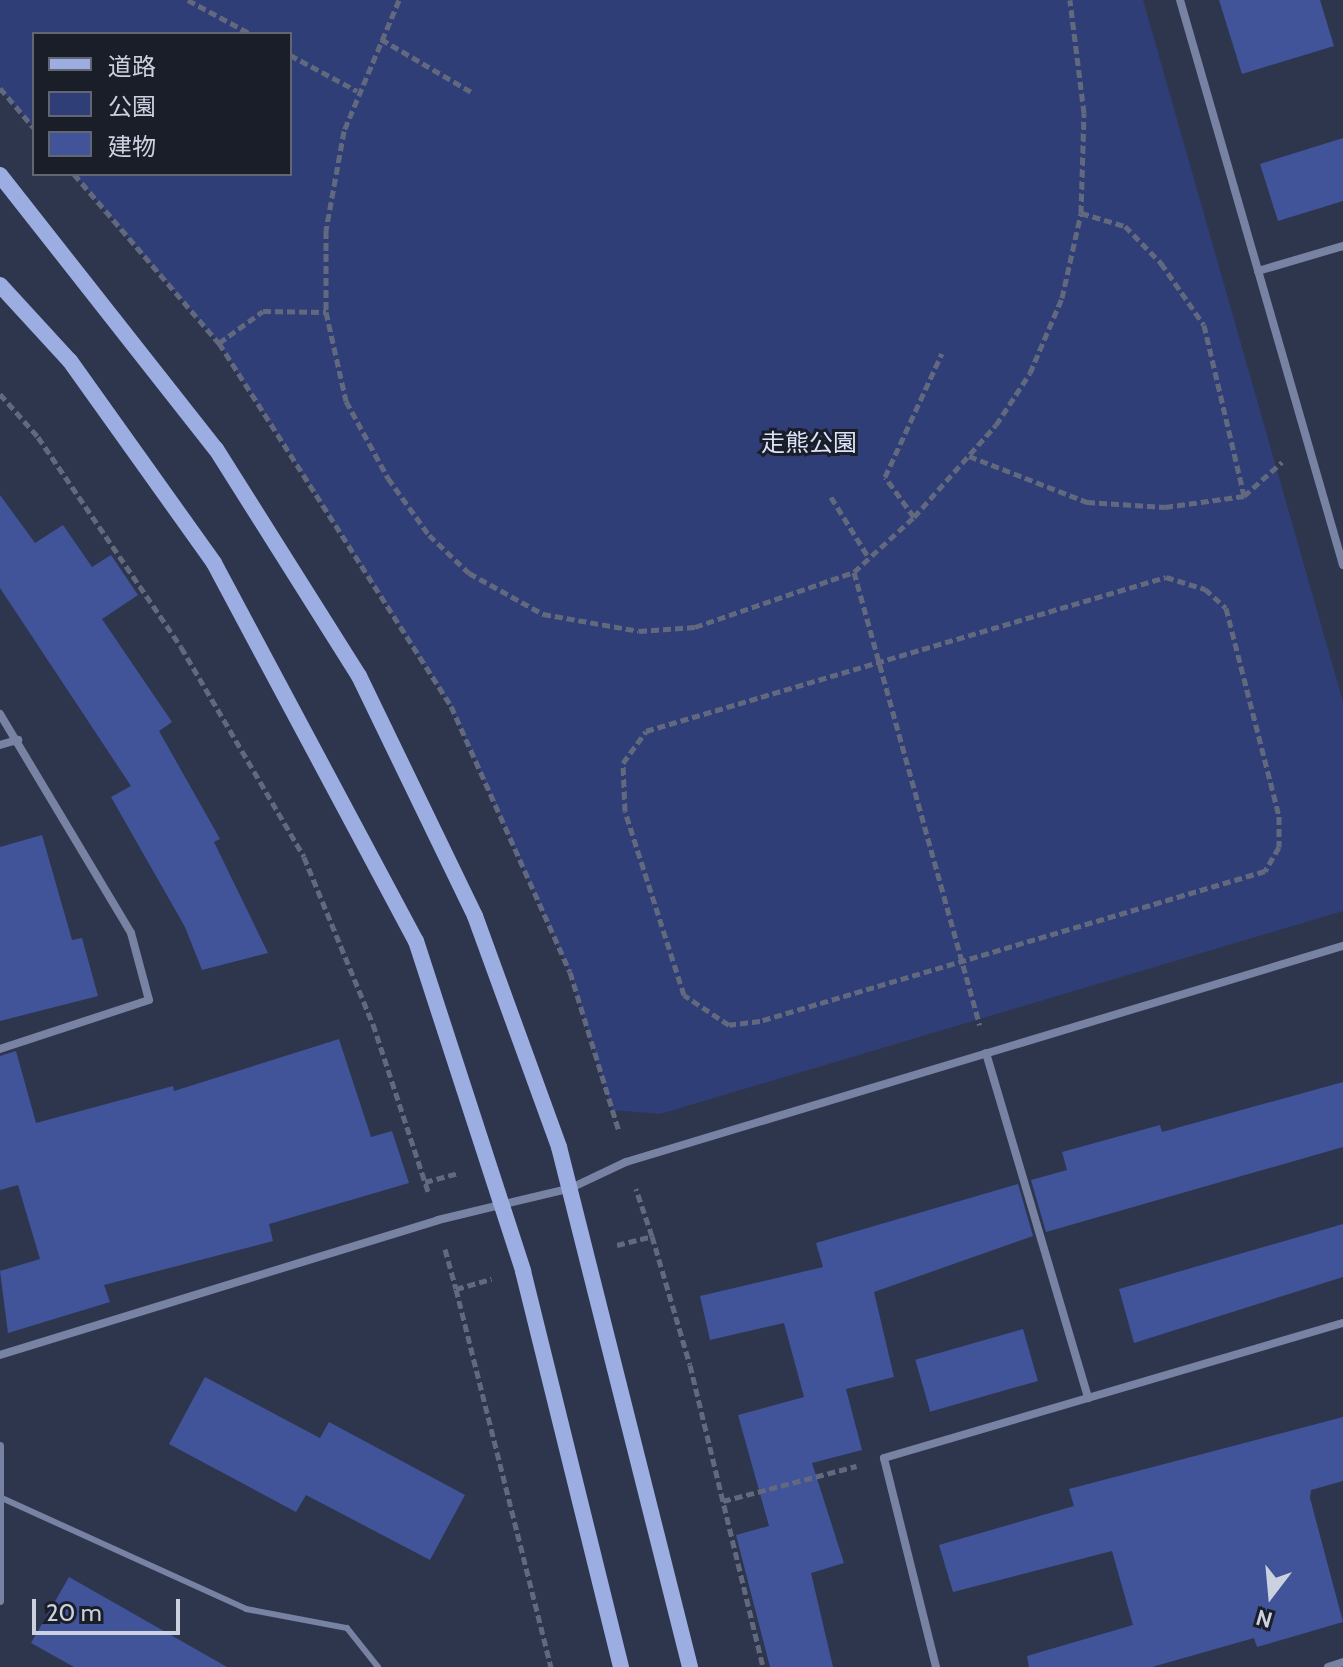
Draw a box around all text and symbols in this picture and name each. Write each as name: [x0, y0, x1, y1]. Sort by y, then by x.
legend: [32, 32, 292, 176]
text: 道路: [108, 52, 156, 81]
text: 公園: [108, 92, 156, 121]
text: 建物: [108, 132, 156, 161]
park label: 走熊公園: [761, 429, 857, 457]
north arrow: [1231, 1555, 1311, 1635]
scale bar: [36, 1583, 184, 1633]
text: 20 m: [46, 1598, 102, 1627]
text: N: [1253, 1603, 1275, 1634]

